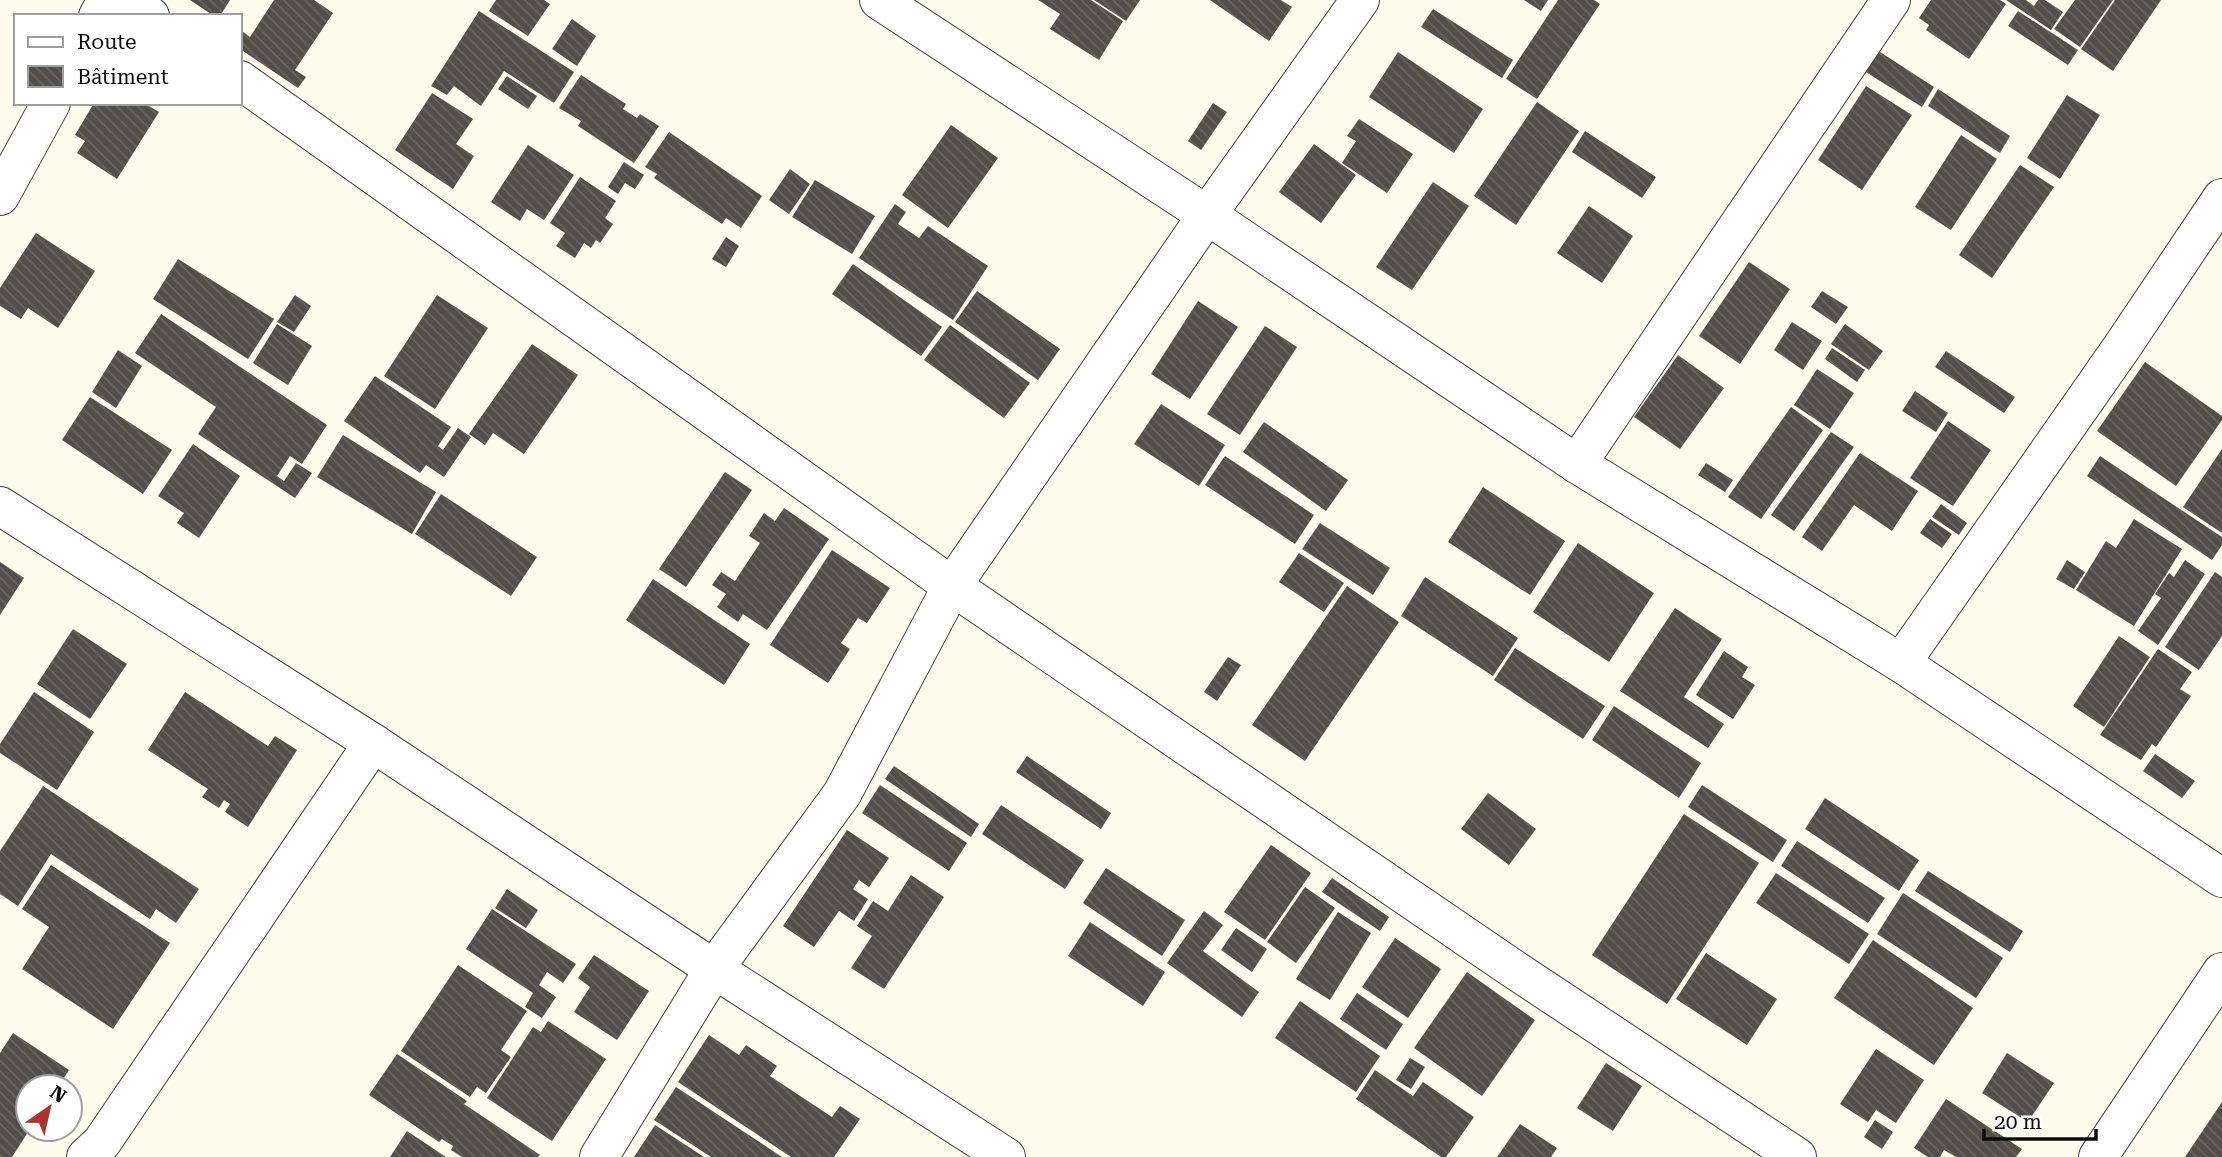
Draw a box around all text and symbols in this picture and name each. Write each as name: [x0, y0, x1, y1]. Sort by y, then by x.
legend: [14, 14, 242, 105]
text: Route: [77, 30, 136, 54]
text: Bâtiment: [77, 65, 169, 89]
north arrow: [14, 1073, 84, 1143]
text: N: [46, 1081, 71, 1108]
scale bar: [1984, 1098, 2096, 1142]
text: 20 m: [1994, 1110, 2042, 1134]

